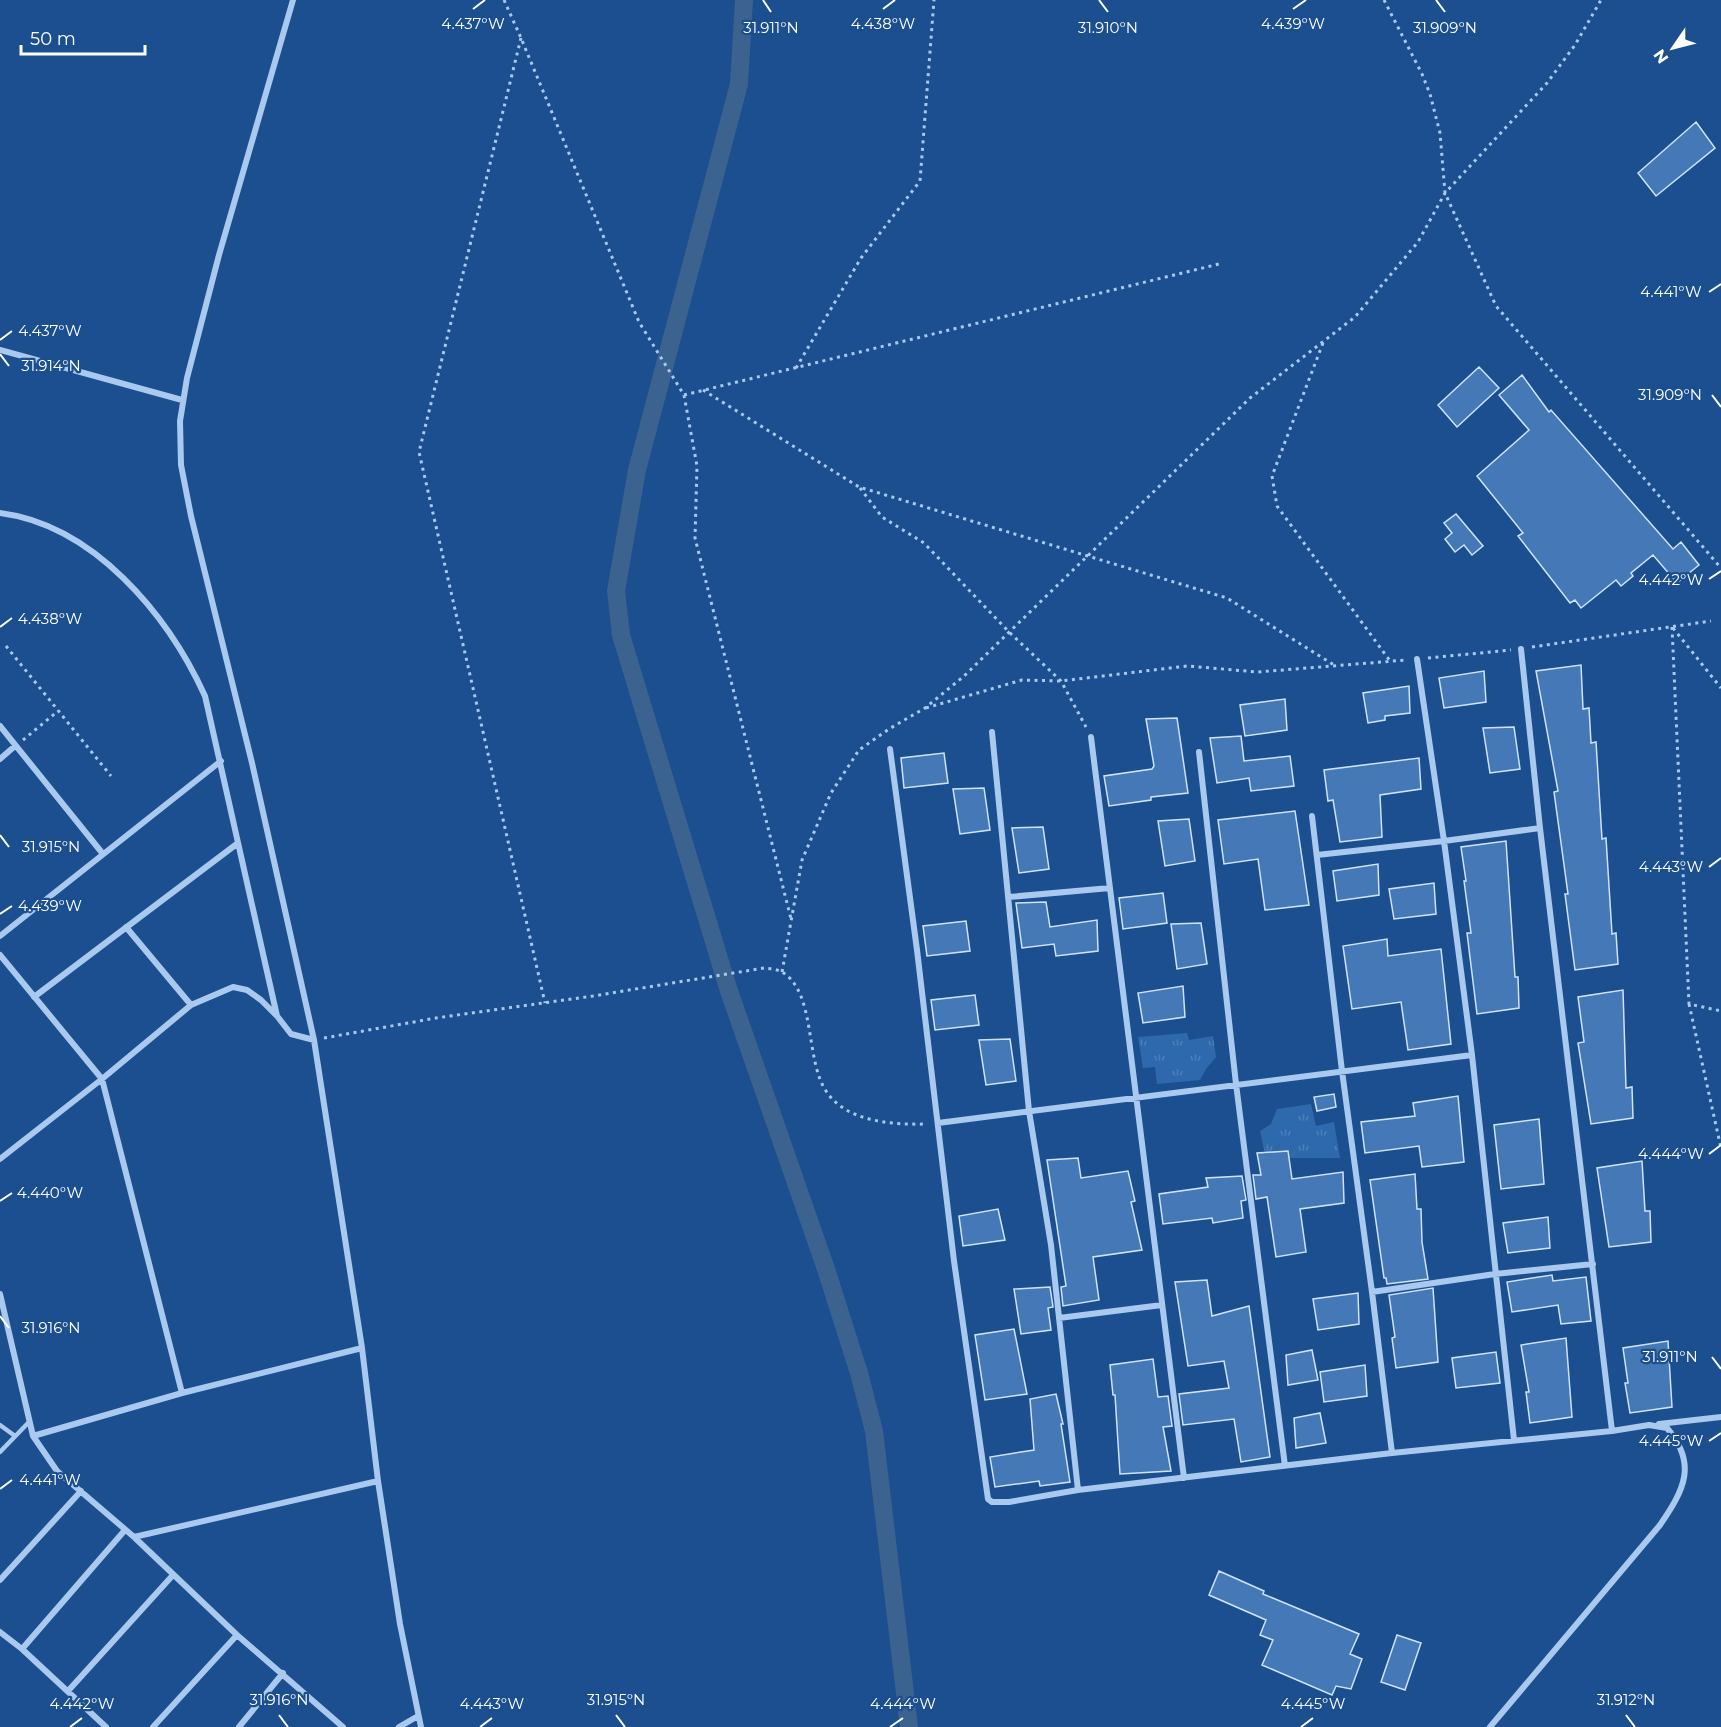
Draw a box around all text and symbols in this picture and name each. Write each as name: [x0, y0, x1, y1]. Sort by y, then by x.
text: 4.437°W: [441, 14, 505, 33]
text: 4.438°W: [851, 14, 915, 33]
text: 4.439°W: [1261, 14, 1325, 33]
scale bar: [21, 18, 146, 56]
text: 31.911°N: [743, 18, 799, 37]
text: 31.910°N: [1078, 18, 1138, 37]
text: 31.909°N: [1413, 18, 1477, 37]
north arrow: [1643, 18, 1703, 78]
text: 50 m: [30, 28, 76, 50]
text: N: [1650, 46, 1673, 67]
text: 4.441°W: [1640, 282, 1702, 301]
text: 4.437°W: [18, 321, 82, 340]
text: 31.914°N: [21, 356, 81, 375]
text: 31.909°N: [1638, 385, 1702, 404]
text: 4.442°W: [1639, 570, 1704, 589]
text: 4.438°W: [18, 609, 82, 628]
text: 31.915°N: [22, 837, 80, 856]
text: 4.443°W: [1639, 857, 1704, 876]
text: 4.439°W: [18, 896, 82, 915]
text: 4.444°W: [1638, 1144, 1704, 1163]
text: 4.440°W: [17, 1183, 84, 1202]
text: 31.916°N: [22, 1318, 80, 1337]
text: 31.911°N: [1642, 1347, 1698, 1366]
text: 4.445°W: [1639, 1431, 1704, 1450]
text: 4.441°W: [19, 1470, 81, 1489]
text: 31.916°N: [250, 1690, 308, 1709]
text: 31.915°N: [587, 1690, 645, 1709]
text: 31.912°N: [1597, 1690, 1655, 1709]
text: 4.442°W: [50, 1694, 115, 1713]
text: 4.443°W: [460, 1694, 525, 1713]
text: 4.444°W: [870, 1694, 936, 1713]
text: 4.445°W: [1281, 1694, 1346, 1713]

